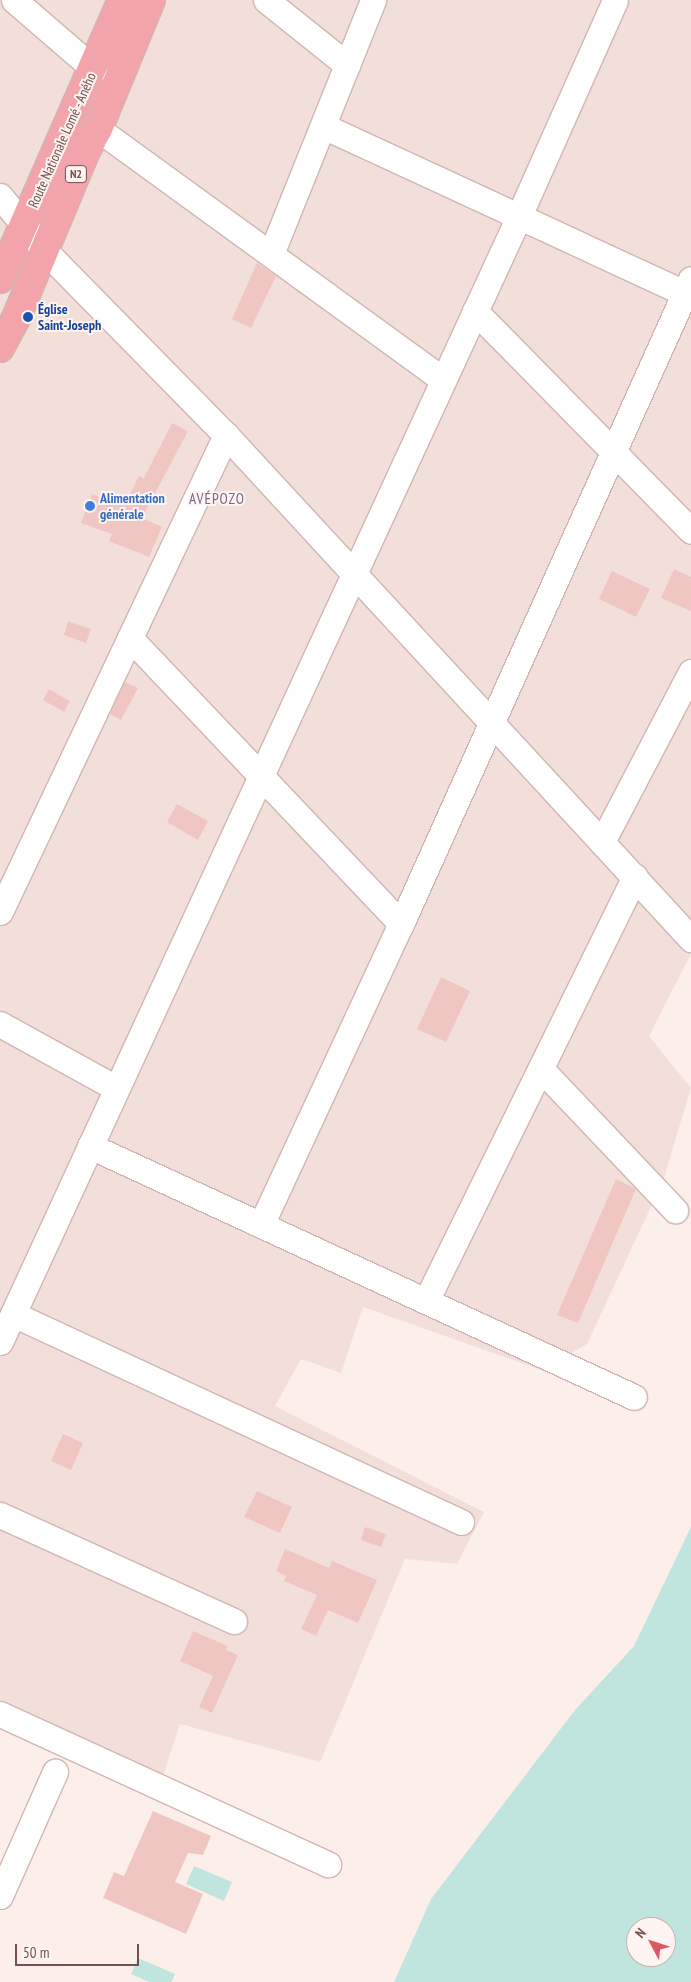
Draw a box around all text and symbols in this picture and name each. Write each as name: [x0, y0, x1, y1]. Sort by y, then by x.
street label: Route Nationale Lomé - Aného: [24, 69, 100, 211]
road number: N2: [65, 164, 87, 183]
place label: Église Saint-Joseph: [38, 301, 101, 334]
marker: Église Saint-Joseph: [22, 311, 34, 323]
place label: Alimentation générale: [100, 490, 165, 522]
district label: AVÉPOZO: [188, 490, 246, 508]
marker: Alimentation générale: [84, 500, 96, 512]
north arrow: [626, 1917, 676, 1967]
text: N: [631, 1924, 650, 1942]
scale bar: [18, 1934, 141, 1966]
text: 50 m: [23, 1943, 49, 1962]

